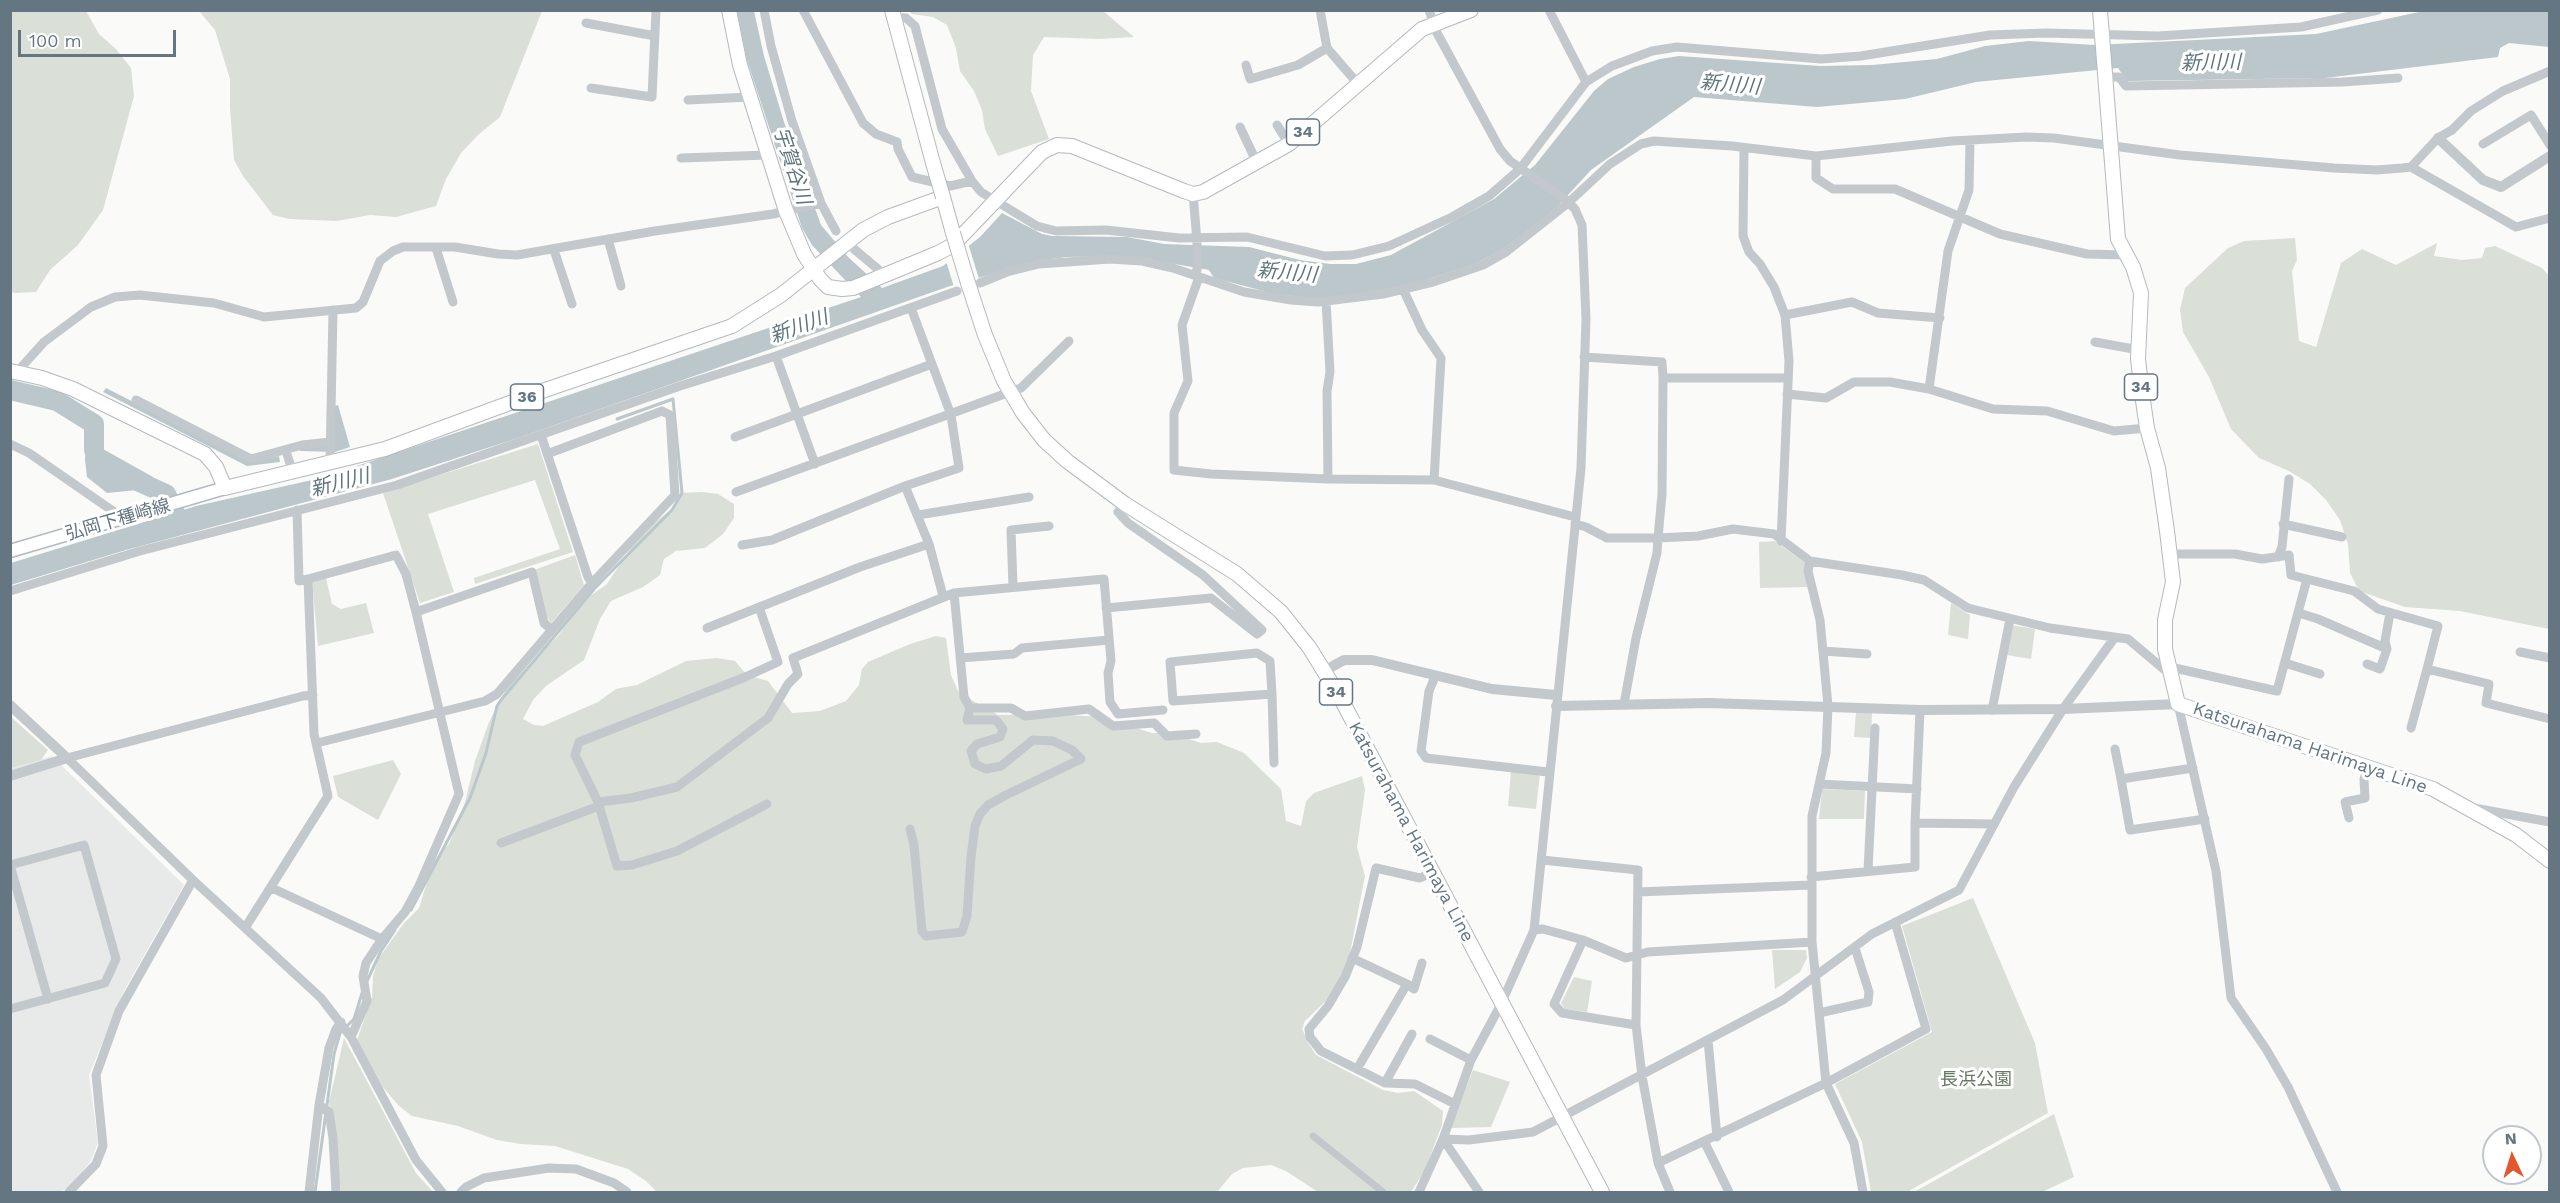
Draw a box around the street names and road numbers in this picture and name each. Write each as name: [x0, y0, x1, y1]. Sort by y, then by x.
road number: 34: [1286, 119, 1320, 145]
road number: 34: [2124, 374, 2158, 400]
road number: 36: [510, 384, 544, 410]
street label: 弘岡下種崎線: [63, 495, 173, 545]
road number: 34: [1320, 679, 1352, 705]
street label: Katsurahama Harimaya Line: [2190, 698, 2430, 798]
street label: Katsurahama Harimaya Line: [1344, 718, 1478, 946]

